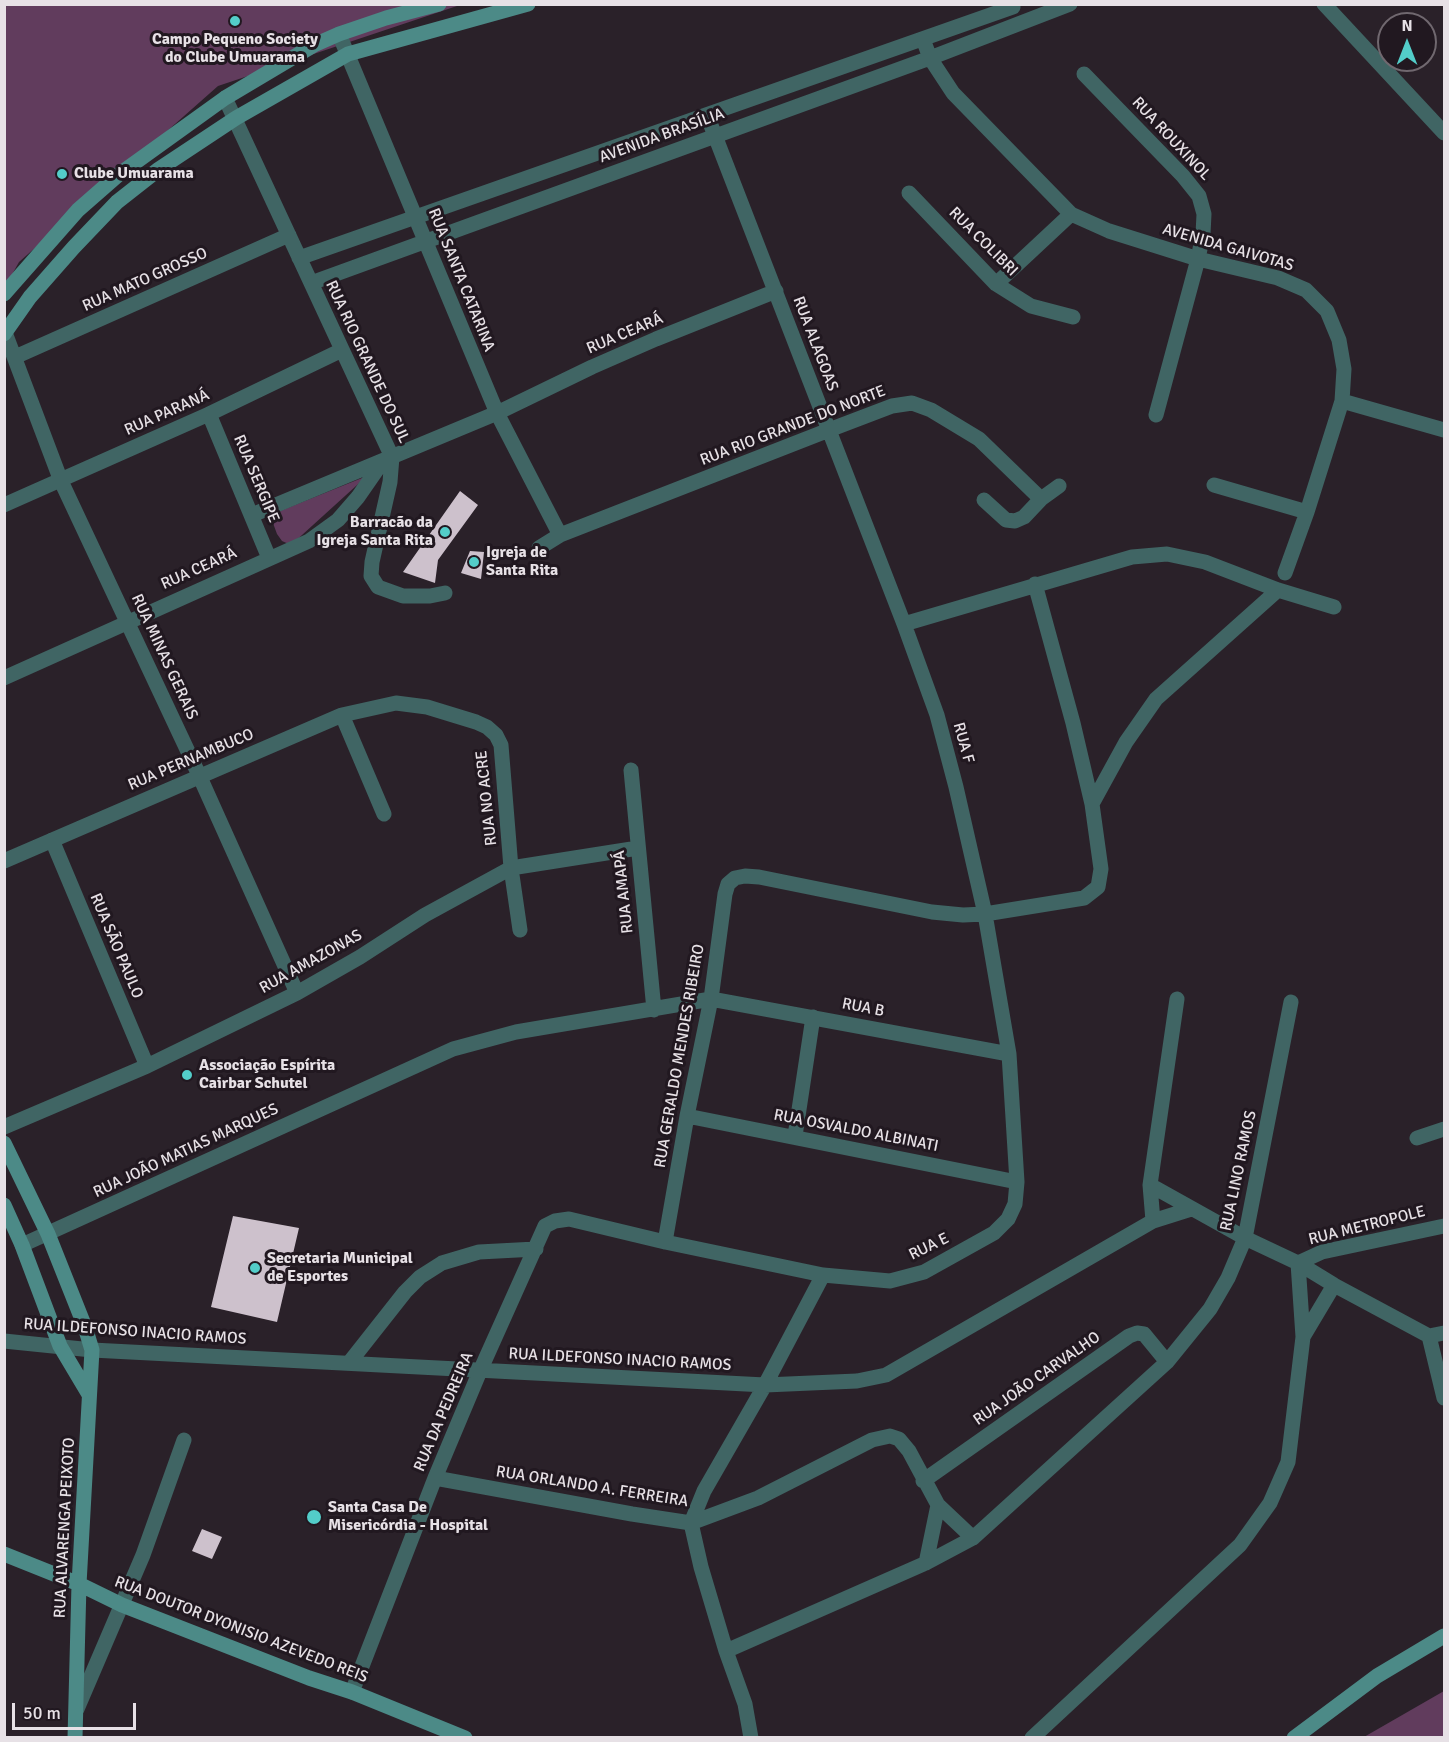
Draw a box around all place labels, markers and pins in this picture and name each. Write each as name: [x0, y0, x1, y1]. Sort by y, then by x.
marker: Campo Pequeno Society do Clube Umuarama: [228, 14, 242, 28]
place label: Campo Pequeno Society do Clube Umuarama: [152, 30, 318, 68]
place label: Clube Umuarama: [74, 164, 194, 184]
marker: Clube Umuarama: [55, 167, 69, 181]
place label: Barracão da Igreja Santa Rita: [316, 513, 433, 551]
marker: Barracão da Igreja Santa Rita: [438, 525, 452, 539]
place label: Igreja de Santa Rita: [486, 543, 558, 581]
marker: Igreja de Santa Rita: [467, 555, 481, 569]
place label: Associação Espírita Cairbar Schutel: [199, 1056, 335, 1094]
marker: Associação Espírita Cairbar Schutel: [180, 1068, 194, 1082]
place label: Secretaria Municipal de Esportes: [267, 1249, 413, 1287]
marker: Secretaria Municipal de Esportes: [248, 1261, 262, 1275]
place label: Santa Casa De Misericórdia - Hospital: [328, 1498, 488, 1536]
marker: Santa Casa De Misericórdia - Hospital: [305, 1508, 323, 1526]

